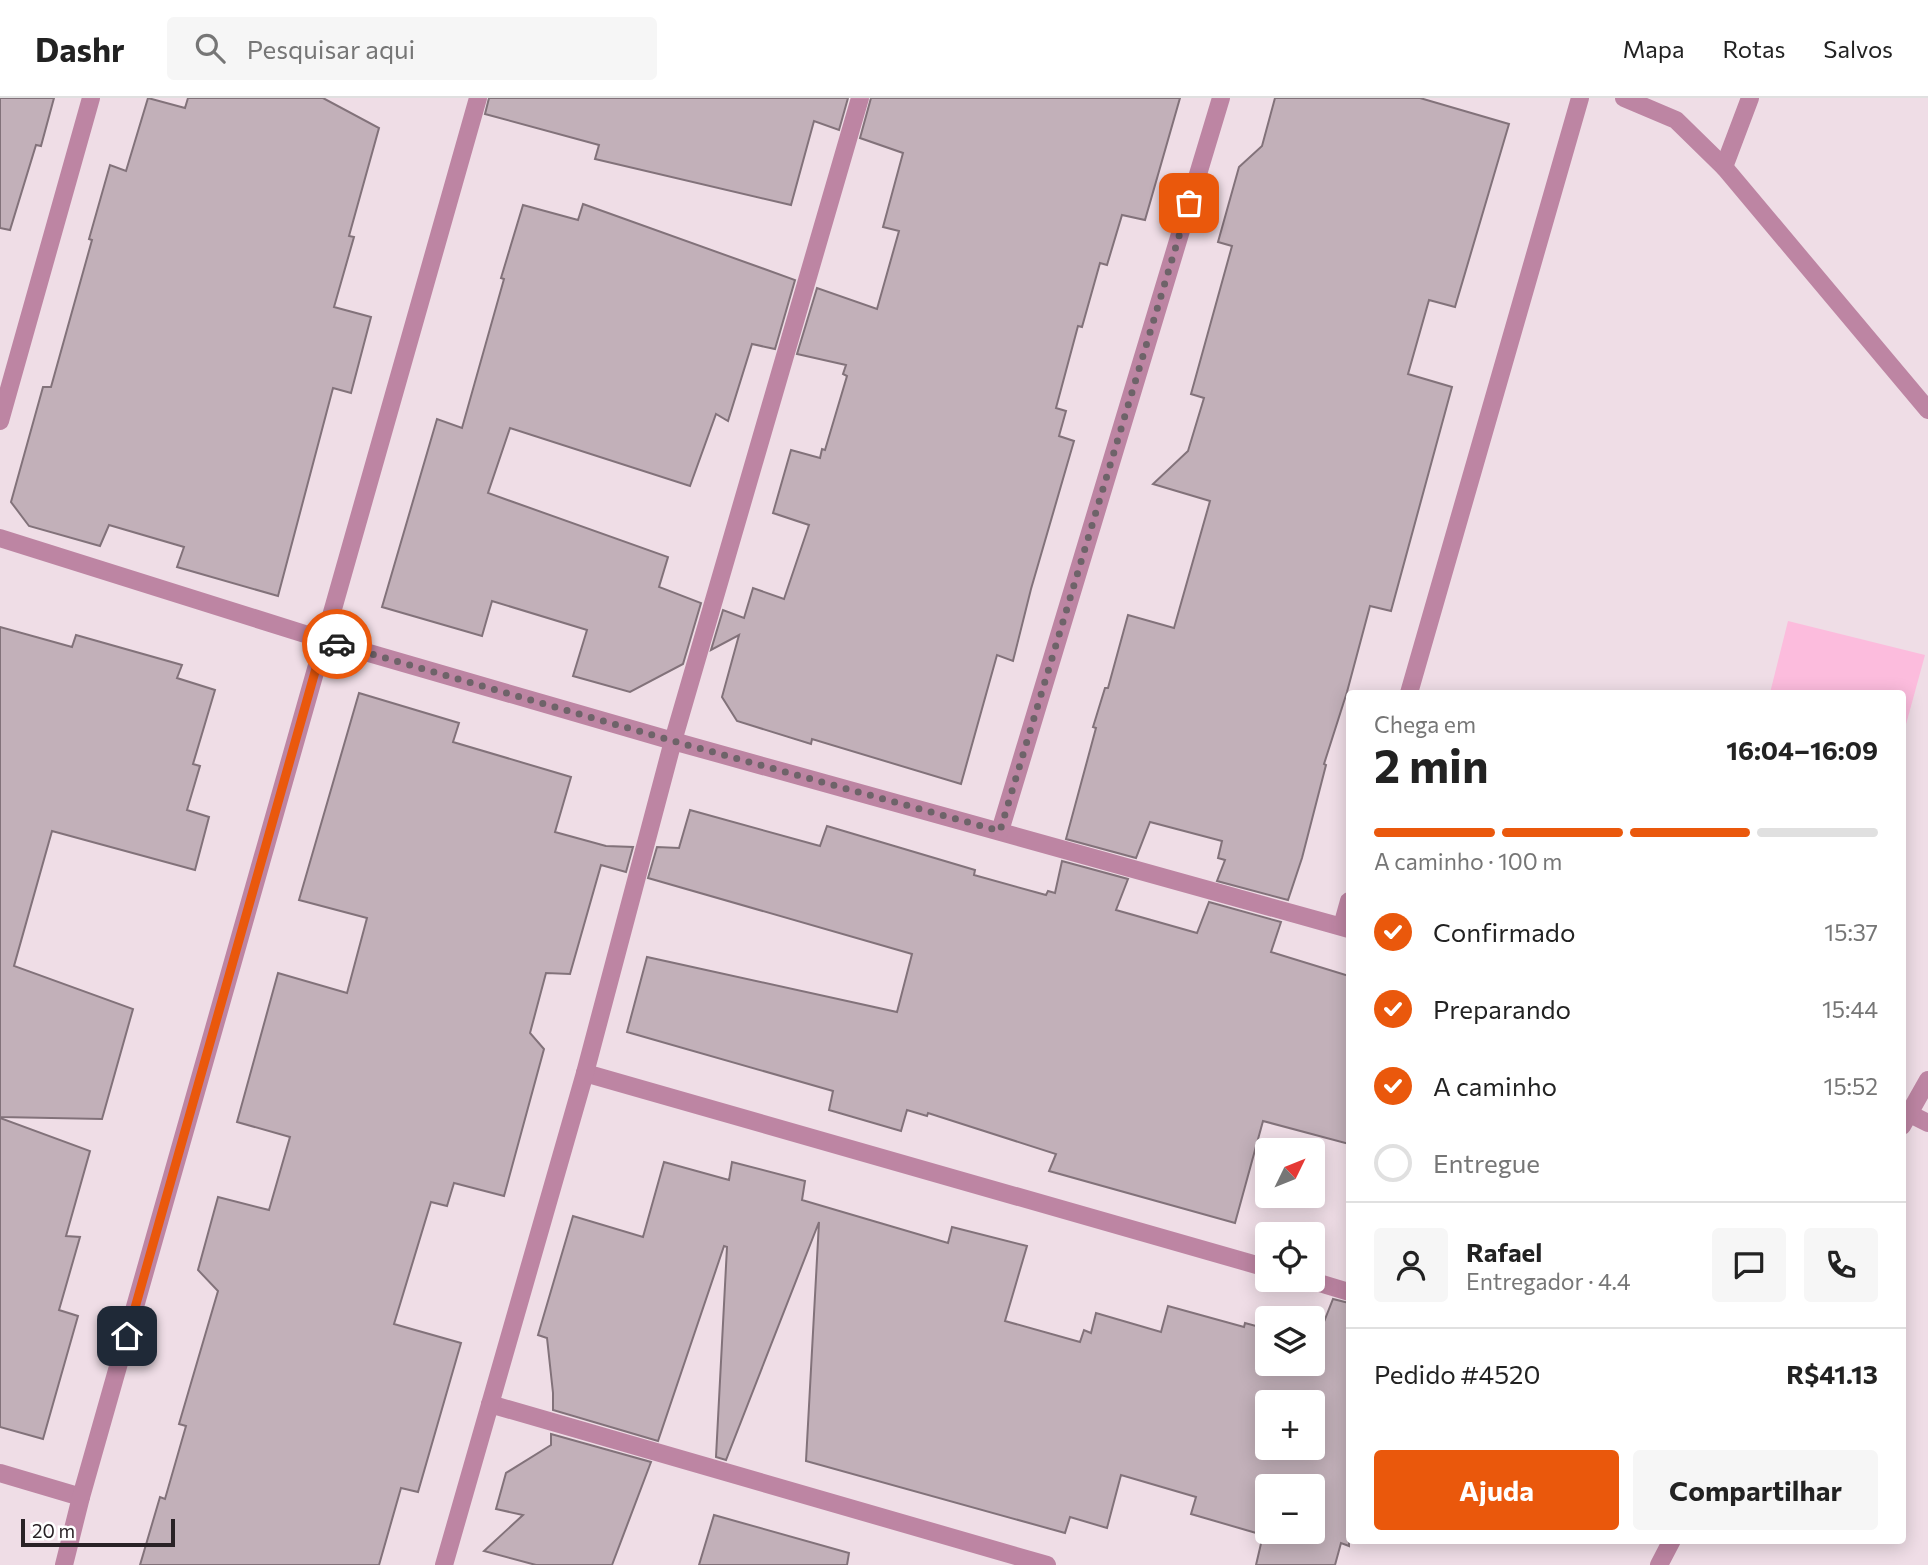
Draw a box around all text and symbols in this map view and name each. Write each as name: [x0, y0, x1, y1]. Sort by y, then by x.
search box: [167, 17, 657, 80]
text: Dashr: [35, 28, 125, 69]
icon: search: [191, 29, 229, 67]
text: Pesquisar aqui: [247, 33, 415, 64]
text: Mapa: [1623, 34, 1685, 63]
text: Rotas: [1723, 34, 1785, 63]
text: Salvos: [1823, 34, 1893, 63]
pin: [1159, 173, 1219, 233]
icon: bag: [1170, 184, 1208, 222]
courier: [302, 609, 372, 679]
icon: car: [318, 625, 356, 663]
text: Chega em: [1374, 710, 1476, 738]
text: 16:04–16:09: [1726, 734, 1878, 765]
text: 2 min: [1374, 736, 1489, 792]
text: A caminho · 100 m: [1374, 847, 1562, 875]
icon: check: [1374, 913, 1412, 951]
text: Confirmado: [1433, 916, 1575, 947]
text: 15:37: [1824, 918, 1878, 946]
icon: check: [1374, 990, 1412, 1028]
text: Preparando: [1433, 993, 1571, 1024]
text: 15:44: [1822, 995, 1878, 1023]
icon: check: [1374, 1067, 1412, 1105]
text: A caminho: [1433, 1070, 1557, 1101]
text: 15:52: [1824, 1072, 1878, 1100]
north arrow: [1255, 1138, 1325, 1208]
map controls: [1255, 1138, 1325, 1544]
text: Entregue: [1433, 1147, 1540, 1178]
button: locate: [1255, 1222, 1325, 1292]
button: person: [1374, 1228, 1448, 1302]
button: chat: [1712, 1228, 1786, 1302]
button: phone: [1804, 1228, 1878, 1302]
text: Rafael: [1466, 1236, 1542, 1267]
text: Entregador · 4.4: [1466, 1267, 1631, 1295]
pin: [97, 1306, 157, 1366]
button: layers: [1255, 1306, 1325, 1376]
icon: home: [108, 1317, 146, 1355]
text: Pedido #4520: [1374, 1358, 1540, 1389]
text: R$41.13: [1786, 1358, 1878, 1389]
button: +: [1255, 1390, 1325, 1460]
button: Ajuda: [1374, 1450, 1619, 1530]
button: Compartilhar: [1633, 1450, 1878, 1530]
button: −: [1255, 1474, 1325, 1544]
scale bar: [21, 1516, 175, 1548]
text: 20 m: [32, 1519, 75, 1542]

